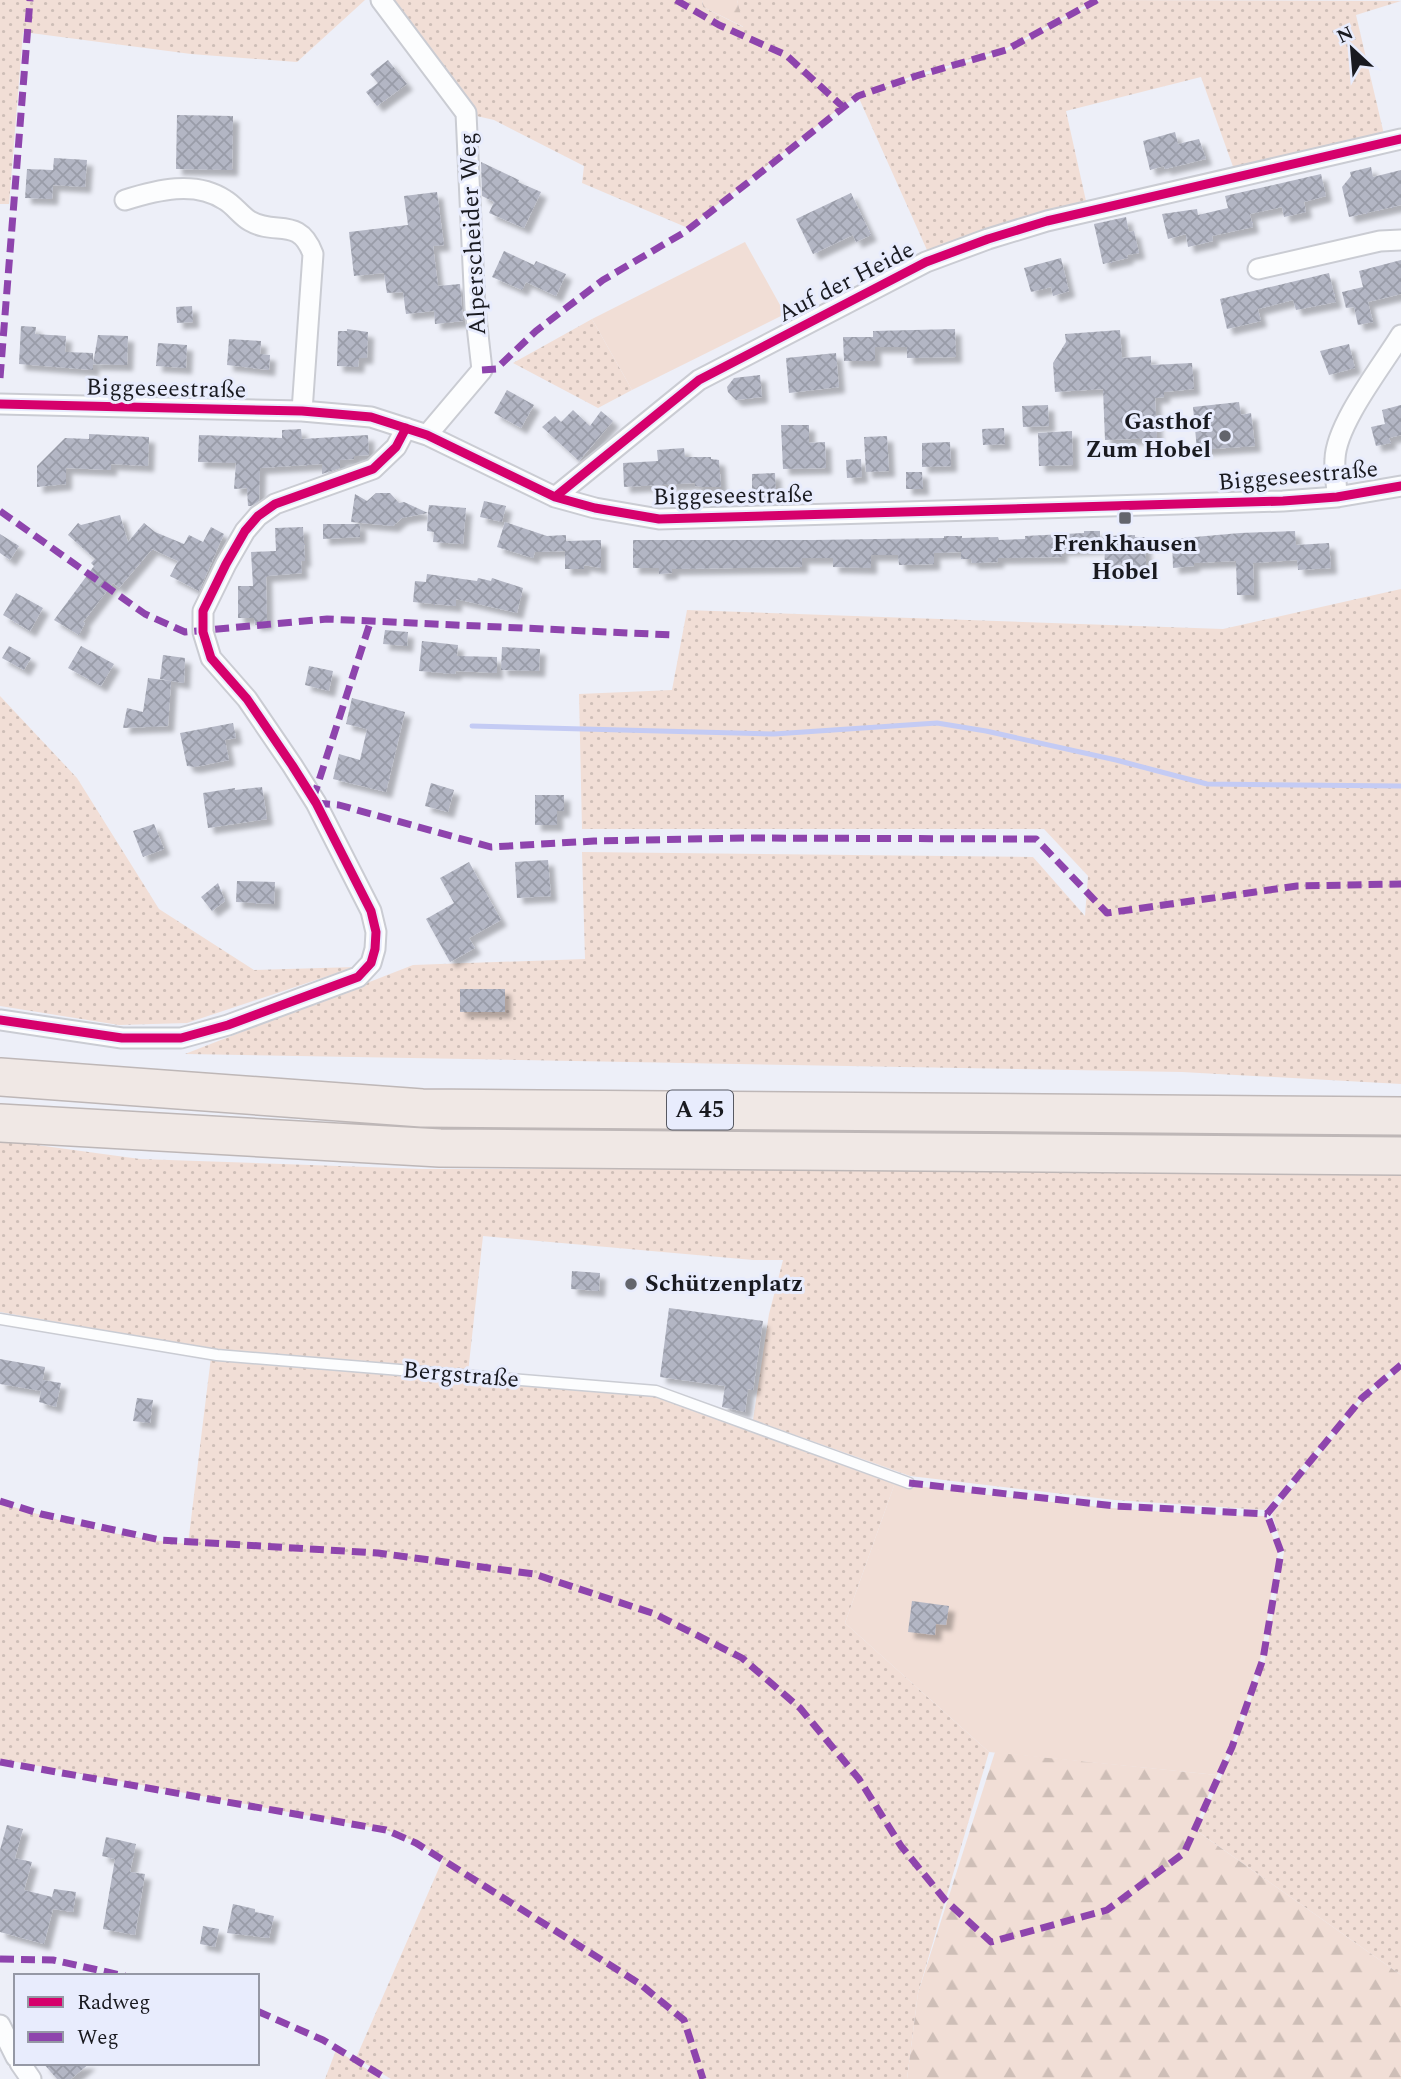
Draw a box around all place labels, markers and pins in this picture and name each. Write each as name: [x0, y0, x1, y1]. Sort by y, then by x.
place label: Gasthof Zum Hobel: [1085, 404, 1213, 468]
marker: Gasthof Zum Hobel: [1217, 428, 1233, 444]
marker: Frenkhausen Hobel: [1117, 510, 1133, 526]
place label: Frenkhausen Hobel: [1053, 526, 1198, 590]
place label: Schützenplatz: [645, 1266, 803, 1302]
marker: Schützenplatz: [623, 1276, 639, 1292]

